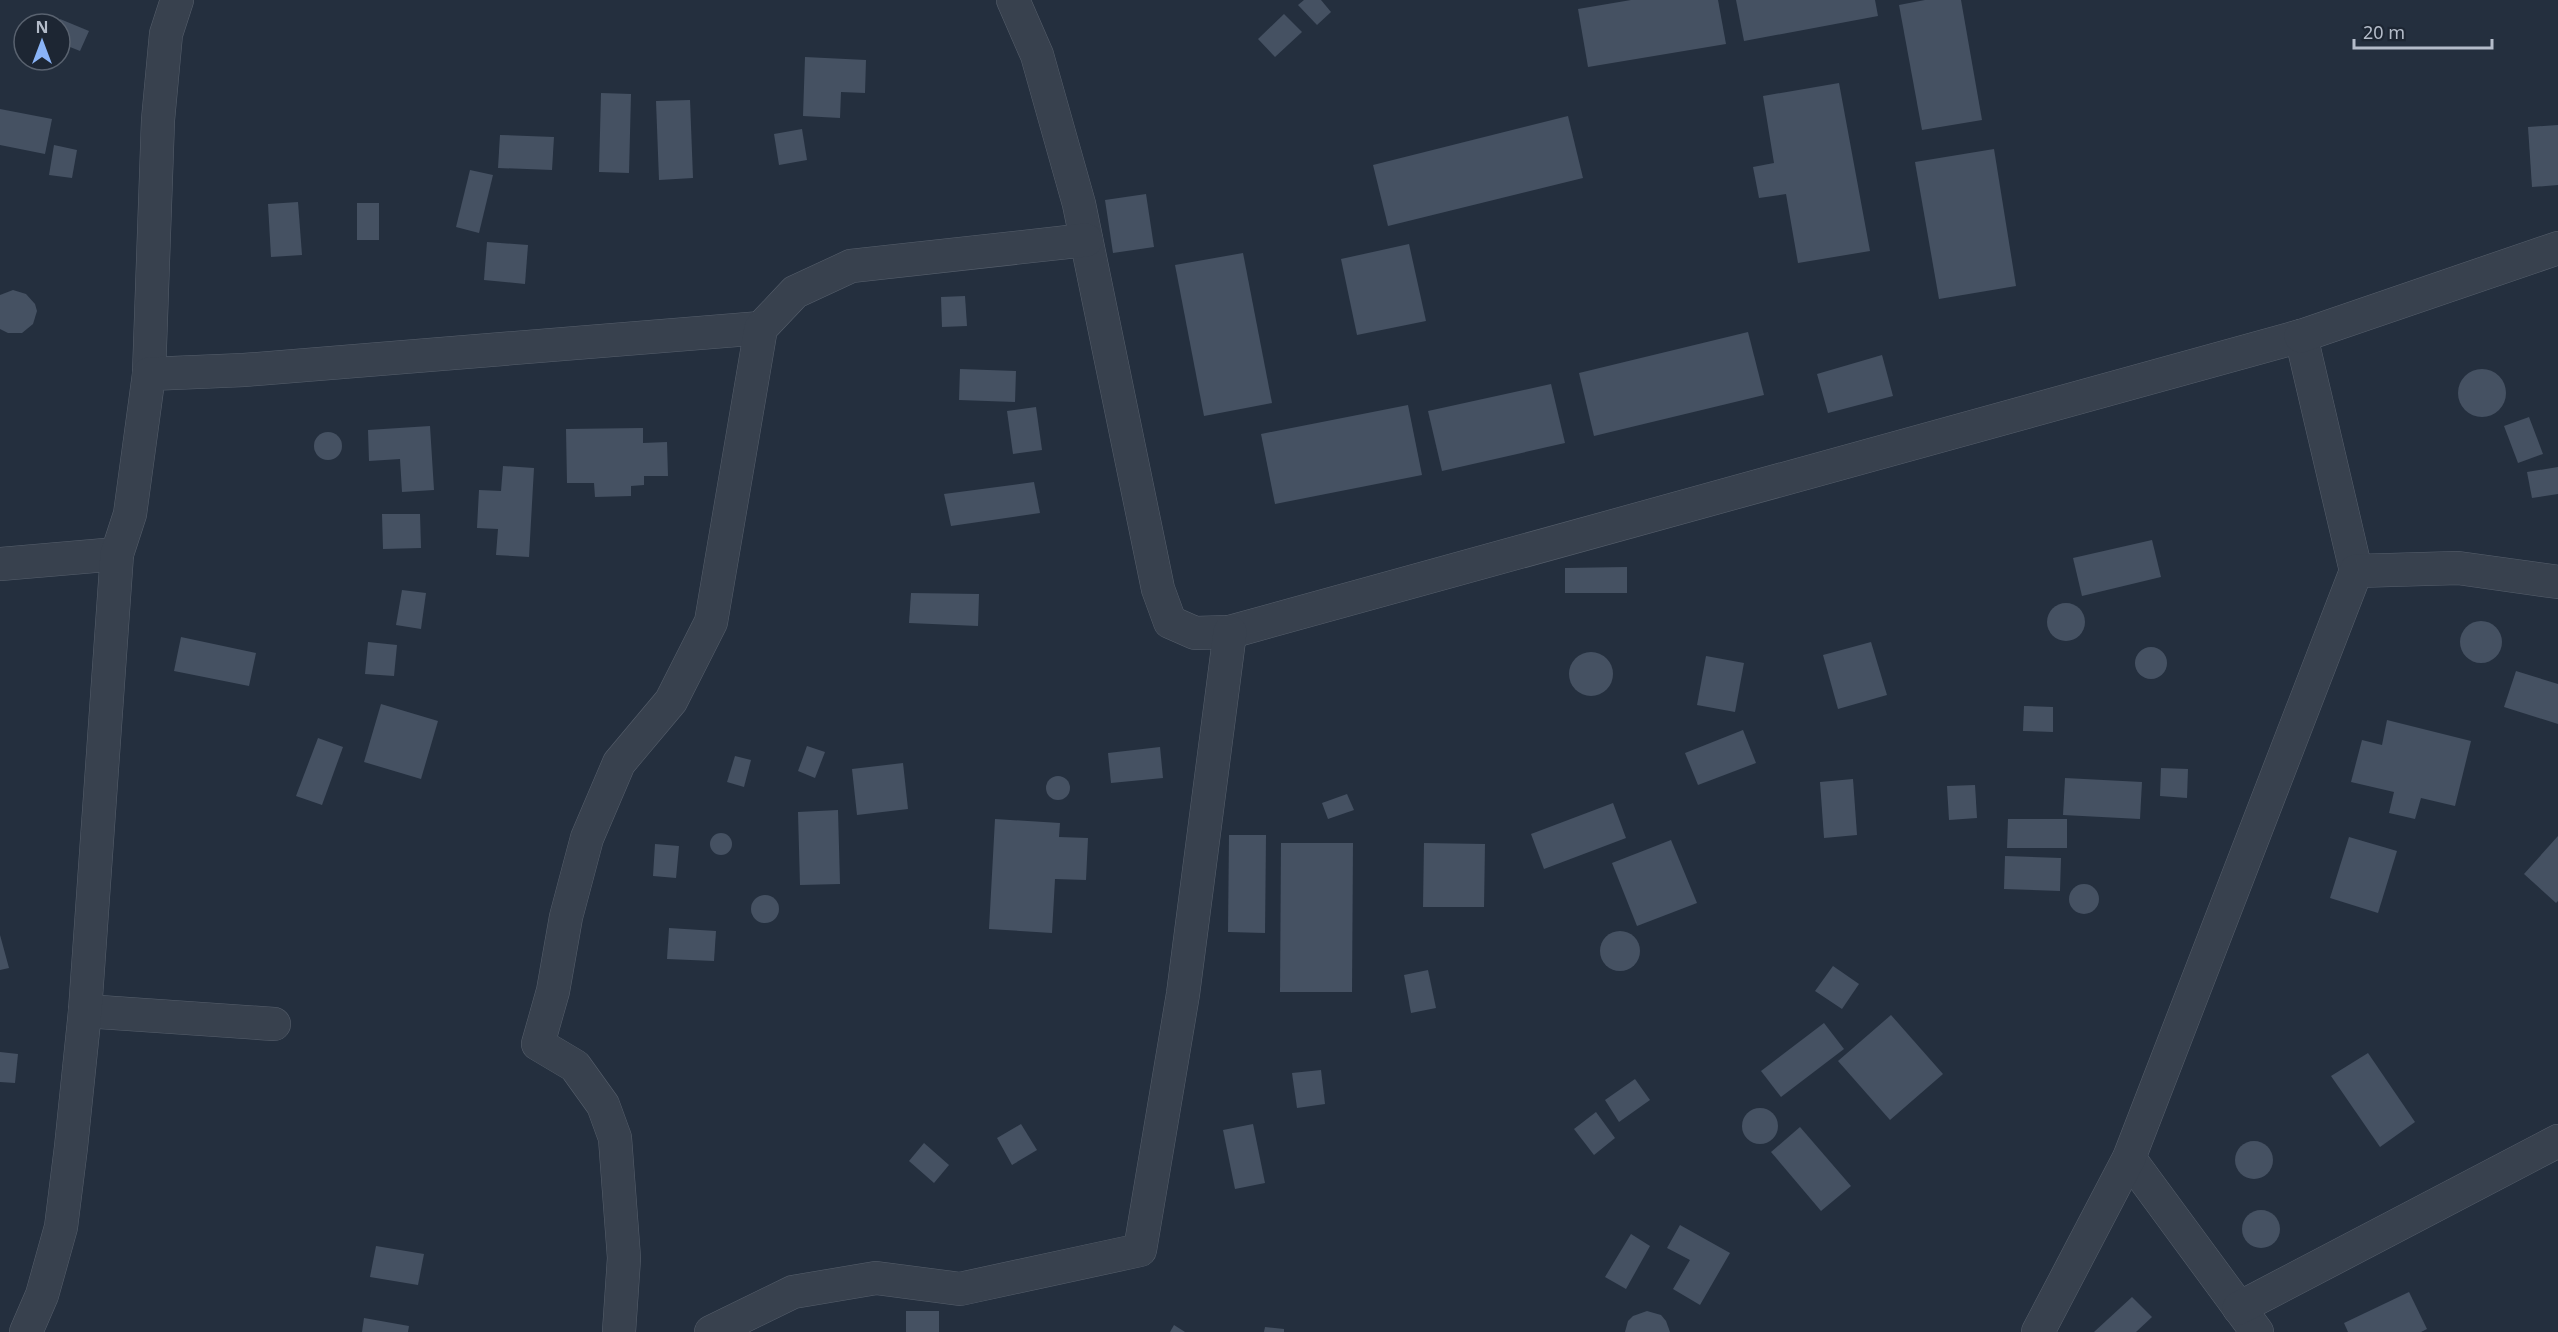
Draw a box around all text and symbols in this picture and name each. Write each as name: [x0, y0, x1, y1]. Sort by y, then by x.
north arrow: [12, 12, 72, 72]
scale bar: [2354, 12, 2492, 50]
text: N: [35, 16, 49, 38]
text: 20 m: [2363, 20, 2405, 44]

